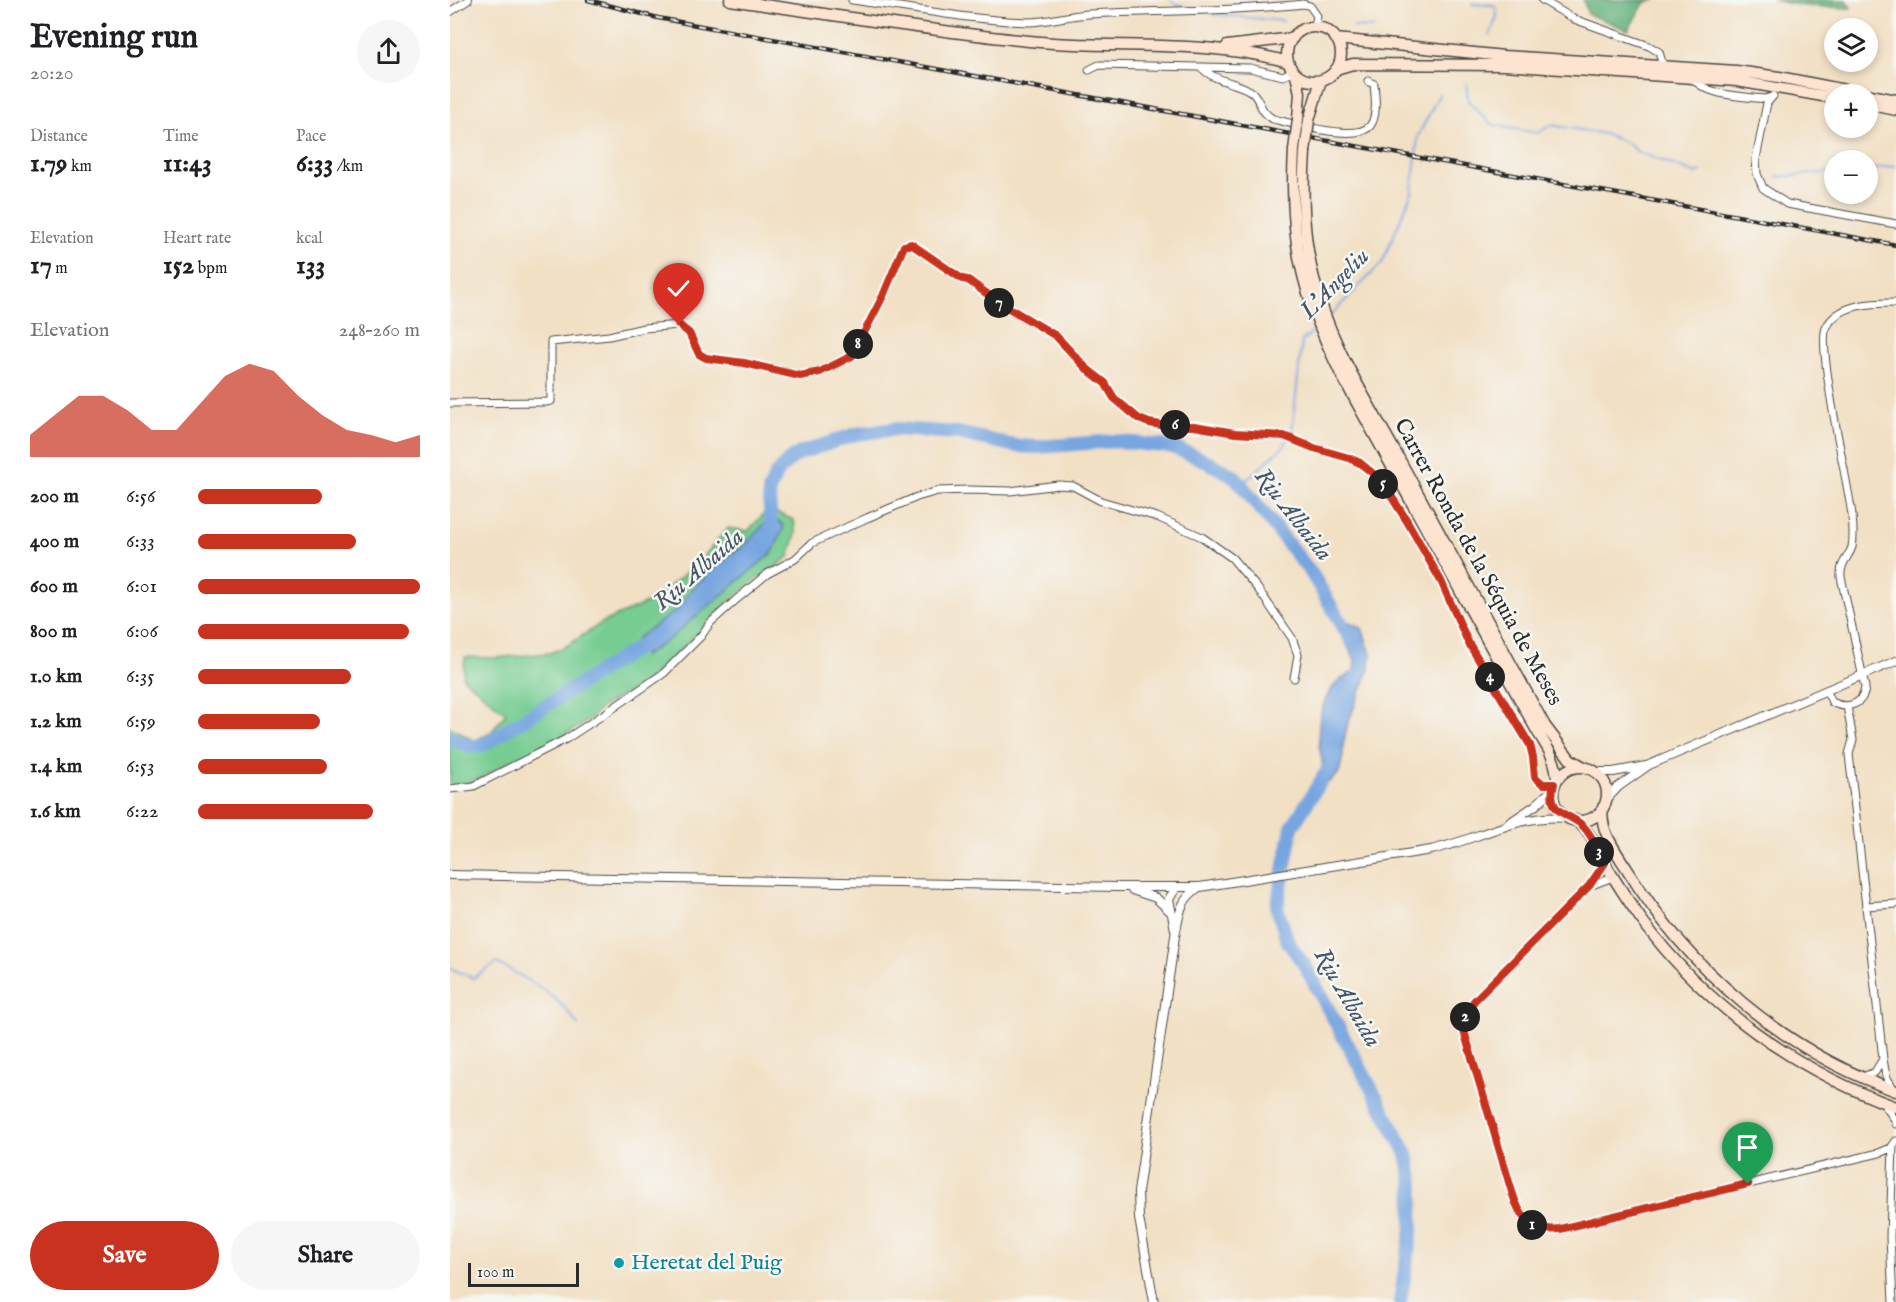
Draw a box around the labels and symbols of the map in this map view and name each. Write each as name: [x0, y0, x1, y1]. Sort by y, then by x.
water label: L'Angeliu: [1293, 242, 1377, 327]
pin: [653, 263, 704, 325]
pin: 7: [984, 288, 1014, 318]
pin: 8: [843, 329, 873, 359]
pin: 6: [1160, 410, 1190, 440]
street label: Carrer Ronda de la Séquia de Meses: [1387, 413, 1569, 711]
water label: Riu Albaida: [1247, 462, 1339, 568]
pin: 5: [1368, 469, 1398, 499]
water label: Riu Albaida: [647, 522, 751, 618]
pin: 4: [1475, 662, 1505, 692]
pin: 3: [1584, 837, 1614, 867]
water label: Riu Albaida: [1306, 943, 1388, 1053]
pin: 2: [1450, 1002, 1480, 1032]
pin: [1722, 1122, 1773, 1184]
pin: 1: [1517, 1210, 1547, 1240]
place label: Heretat del Puig: [631, 1249, 783, 1277]
marker: Heretat del Puig: [612, 1256, 626, 1270]
scale bar: [468, 1260, 579, 1288]

